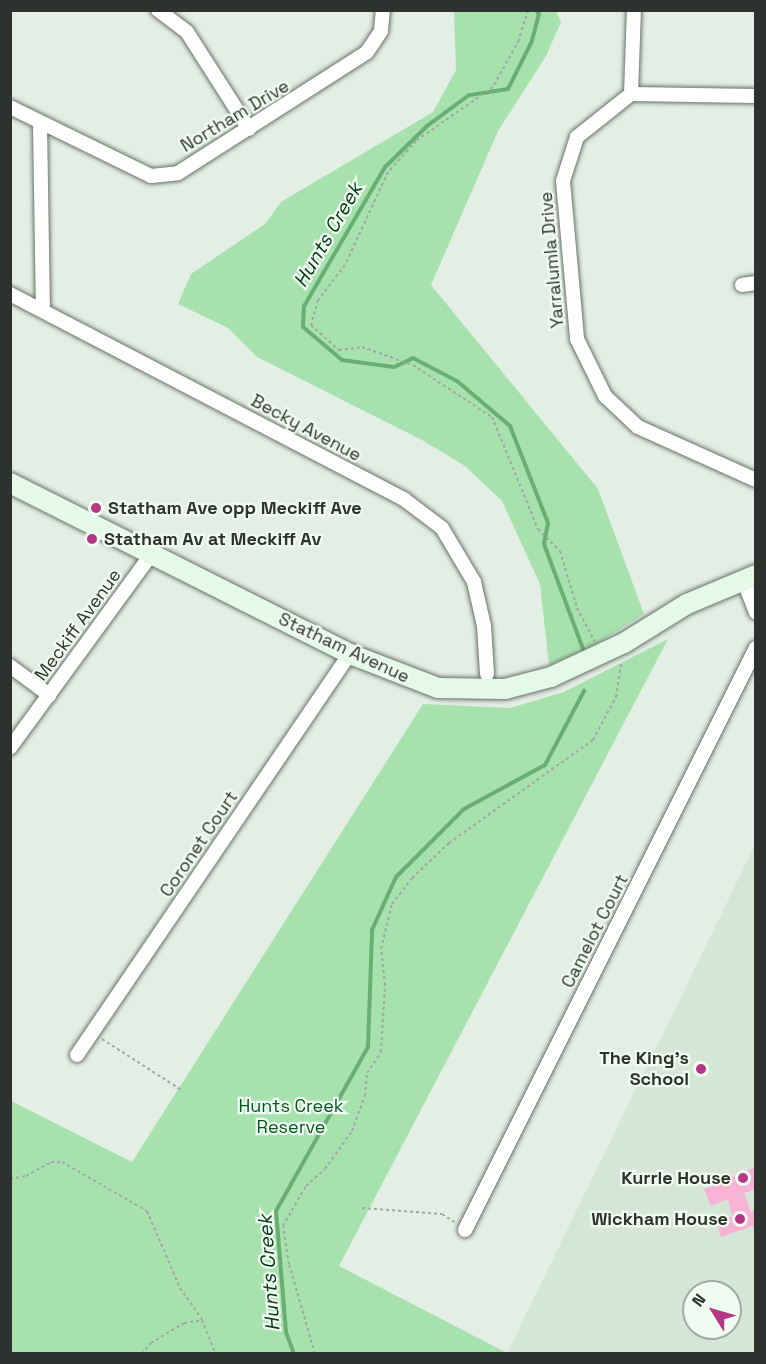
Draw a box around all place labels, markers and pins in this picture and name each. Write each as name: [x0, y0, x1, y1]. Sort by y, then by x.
place label: Statham Ave opp Meckiff Ave: [108, 497, 362, 519]
marker: Statham Ave opp Meckiff Ave: [89, 501, 103, 515]
place label: Statham Av at Meckiff Av: [104, 528, 322, 550]
marker: Statham Av at Meckiff Av: [85, 532, 99, 546]
place label: The King's School: [599, 1048, 689, 1090]
marker: The King's School: [694, 1062, 708, 1076]
place label: Kurrle House: [621, 1167, 731, 1189]
marker: Kurrle House: [736, 1171, 750, 1185]
place label: Wickham House: [591, 1208, 728, 1230]
marker: Wickham House: [733, 1212, 747, 1226]

